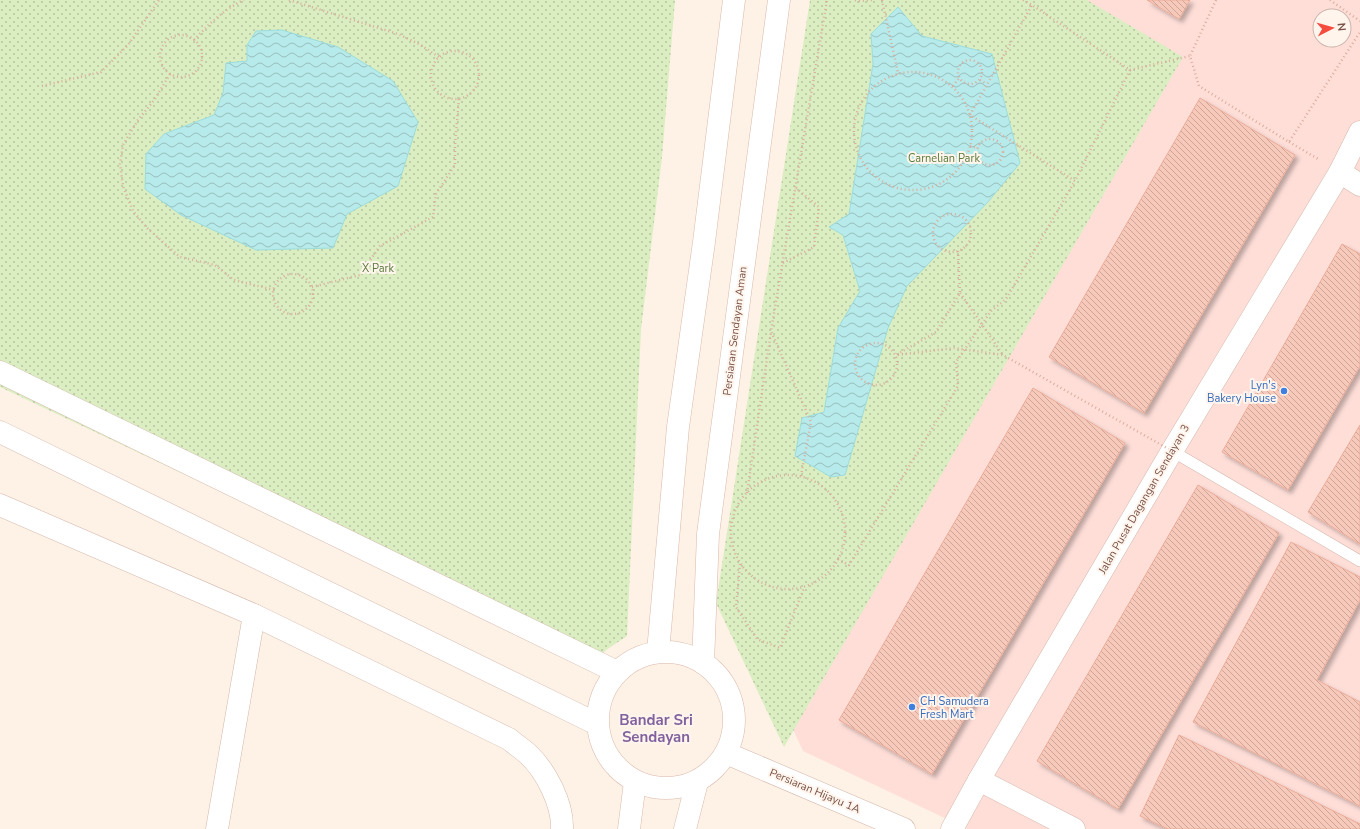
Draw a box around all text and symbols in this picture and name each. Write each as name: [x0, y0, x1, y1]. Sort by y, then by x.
north arrow: [1312, 8, 1352, 48]
text: N: [1334, 22, 1349, 32]
park label: Carnelian Park: [908, 151, 980, 166]
park label: X Park: [362, 261, 394, 276]
street label: Persiaran Sendayan Aman: [720, 266, 750, 396]
place label: Lyn's Bakery House: [1207, 378, 1276, 406]
marker: Lyn's Bakery House: [1279, 386, 1289, 396]
street label: Jalan Pusat Dagangan Sendayan 3: [1094, 421, 1193, 577]
place label: CH Samudera Fresh Mart: [920, 694, 989, 722]
marker: CH Samudera Fresh Mart: [907, 702, 917, 712]
district label: Bandar Sri Sendayan: [619, 710, 693, 747]
street label: Persiaran Hijayu 1A: [767, 765, 863, 817]

